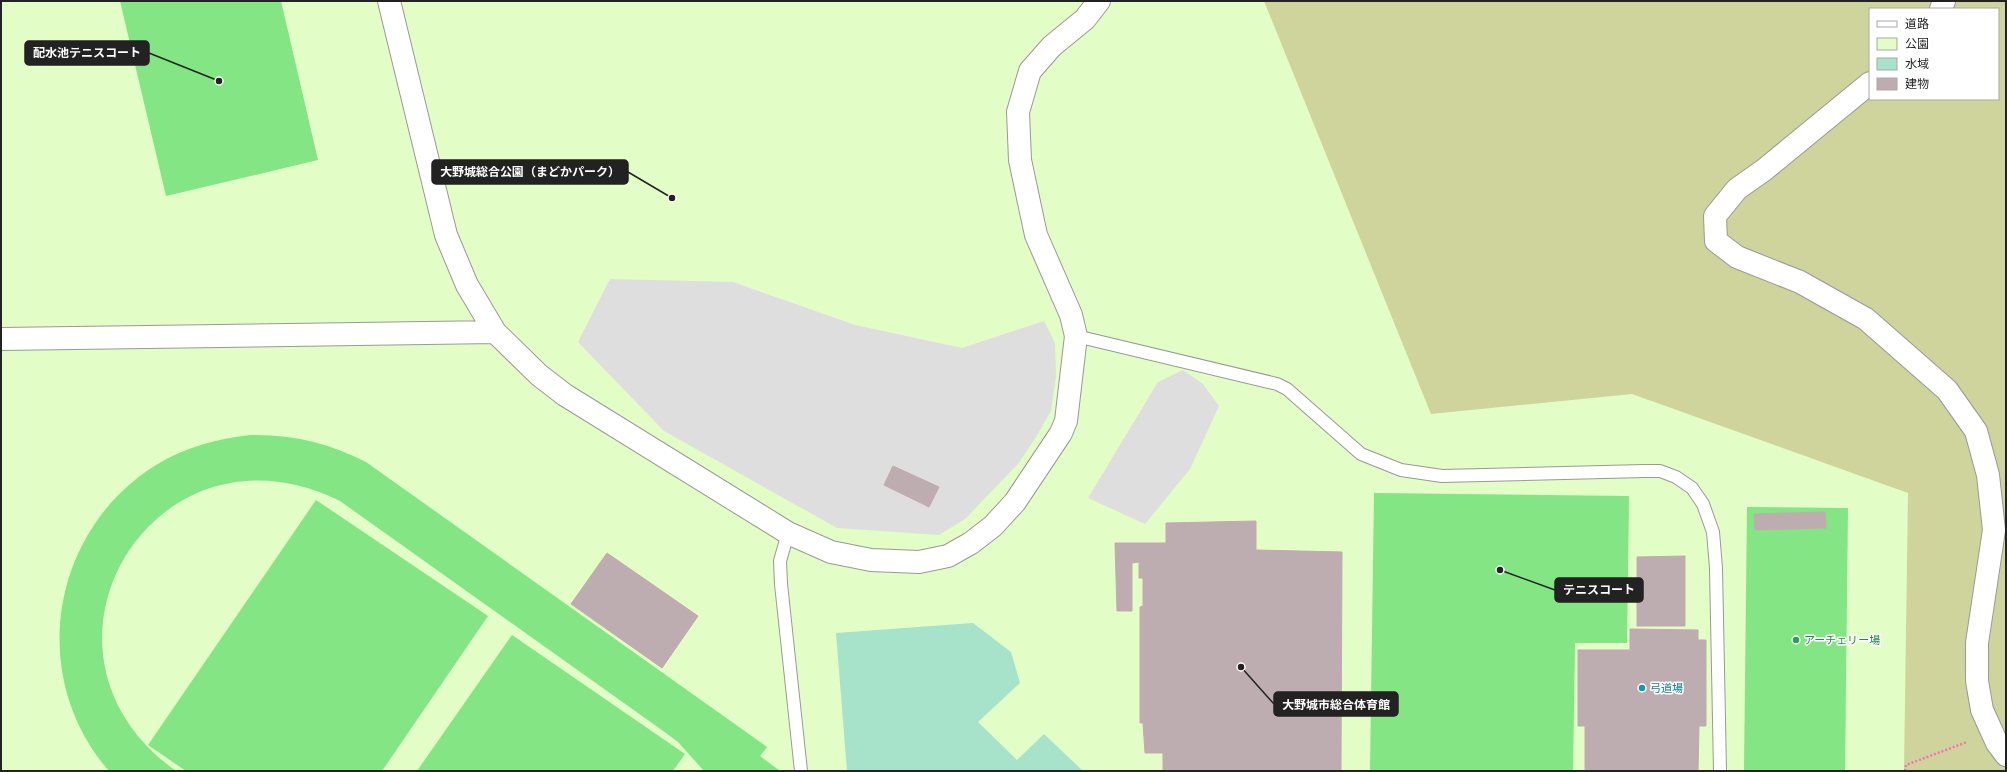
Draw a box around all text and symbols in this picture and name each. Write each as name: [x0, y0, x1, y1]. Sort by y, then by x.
legend: [1869, 8, 1999, 100]
text: 道路: [1905, 16, 1929, 31]
text: 公園: [1905, 36, 1929, 51]
callout: 配水池テニスコート: [25, 41, 149, 65]
text: 配水池テニスコート: [33, 45, 141, 60]
text: 水域: [1905, 56, 1929, 71]
text: 建物: [1905, 76, 1929, 91]
callout: 大野城総合公園（まどかパーク）: [432, 160, 628, 184]
text: 大野城総合公園（まどかパーク）: [440, 164, 620, 179]
callout: テニスコート: [1555, 578, 1643, 602]
text: テニスコート: [1563, 582, 1635, 597]
place label: アーチェリー場: [1804, 633, 1880, 647]
marker: アーチェリー場: [1791, 635, 1801, 645]
place label: 弓道場: [1650, 681, 1683, 695]
marker: 弓道場: [1637, 683, 1647, 693]
callout: 大野城市総合体育館: [1274, 692, 1398, 716]
text: 大野城市総合体育館: [1282, 697, 1390, 712]

